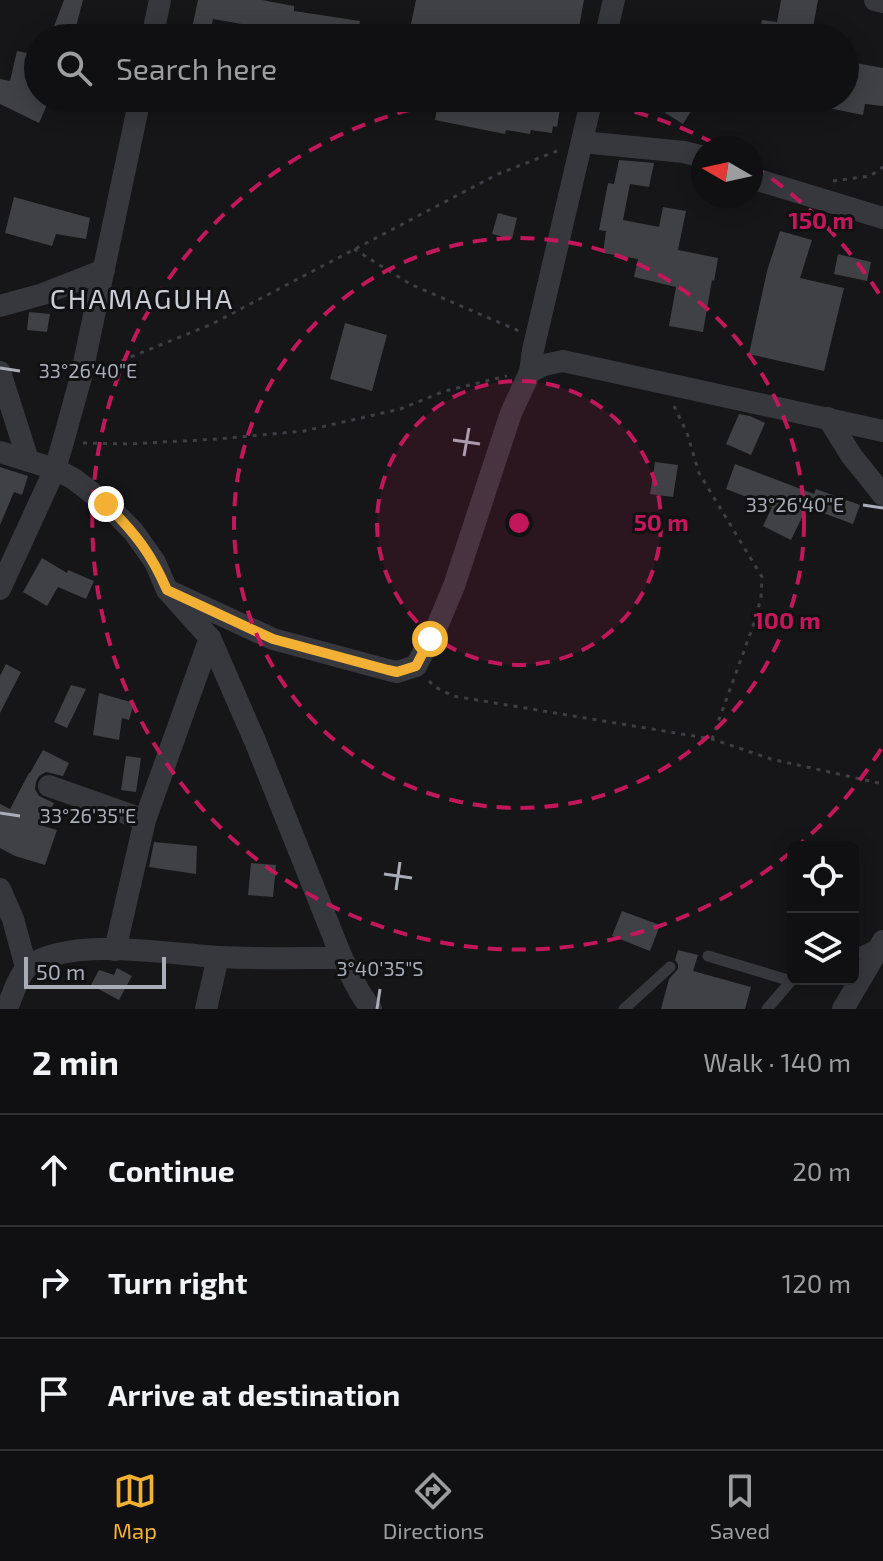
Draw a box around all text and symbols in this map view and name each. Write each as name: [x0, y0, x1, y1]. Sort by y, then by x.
search box: [24, 24, 859, 112]
icon: search: [52, 46, 96, 90]
text: Search here: [116, 50, 277, 86]
north arrow: [691, 136, 763, 208]
text: 150 m: [788, 205, 854, 234]
district label: CHAMAGUHA: [50, 281, 234, 315]
text: 33°26'40"E: [39, 358, 137, 382]
route end: [88, 486, 124, 522]
text: 33°26'40"E: [746, 492, 844, 516]
text: 50 m: [634, 507, 688, 536]
centre of rings: [505, 509, 533, 537]
text: 100 m: [754, 605, 820, 634]
route start: [412, 621, 448, 657]
text: 33°26'35"E: [40, 803, 136, 827]
map controls: [787, 841, 859, 985]
button: locate: [787, 841, 859, 913]
button: layers: [787, 913, 859, 985]
scale bar: [24, 953, 166, 989]
text: 3°40'35"S: [336, 956, 424, 980]
text: 50 m: [36, 958, 85, 984]
text: 2 min: [32, 1041, 119, 1082]
text: Walk · 140 m: [703, 1046, 851, 1077]
icon: ahead: [32, 1148, 76, 1192]
text: Continue: [108, 1152, 235, 1188]
text: 20 m: [792, 1155, 851, 1186]
icon: right: [32, 1260, 76, 1304]
text: Turn right: [108, 1264, 248, 1300]
text: 120 m: [782, 1267, 851, 1298]
icon: arrive: [32, 1372, 76, 1416]
text: Arrive at destination: [108, 1376, 400, 1412]
tab: Map: [113, 1469, 157, 1543]
tab: Directions: [383, 1469, 484, 1543]
tab: Saved: [710, 1469, 770, 1543]

